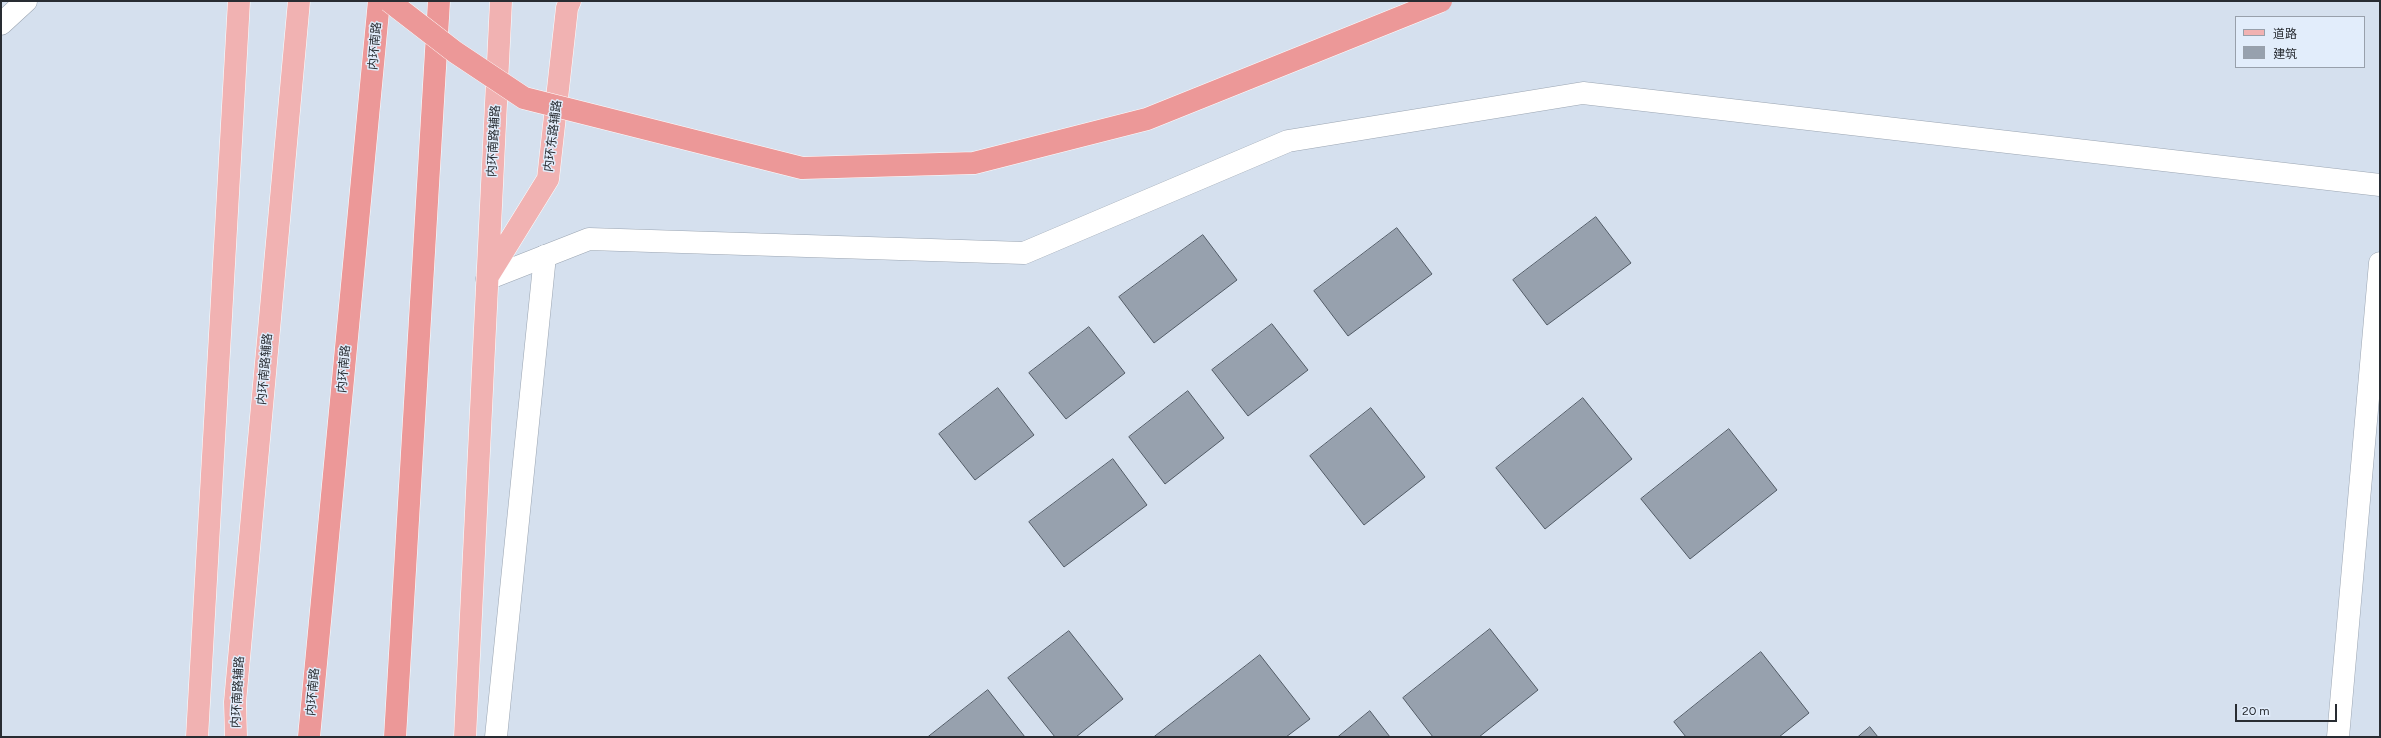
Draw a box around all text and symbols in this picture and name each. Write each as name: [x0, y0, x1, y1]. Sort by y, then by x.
legend: [2235, 16, 2365, 68]
street label: 内环南路: [366, 21, 384, 71]
text: 道路: [2273, 27, 2297, 41]
text: 建筑: [2273, 47, 2297, 61]
street label: 内环东路辅路: [541, 99, 565, 173]
street label: 内环南路辅路: [485, 105, 503, 177]
street label: 内环南路辅路: [255, 333, 275, 405]
street label: 内环南路: [335, 344, 353, 394]
street label: 内环南路辅路: [229, 656, 247, 728]
street label: 内环南路: [304, 667, 322, 717]
scale bar: [2237, 696, 2339, 722]
text: 20 m: [2242, 704, 2270, 718]

